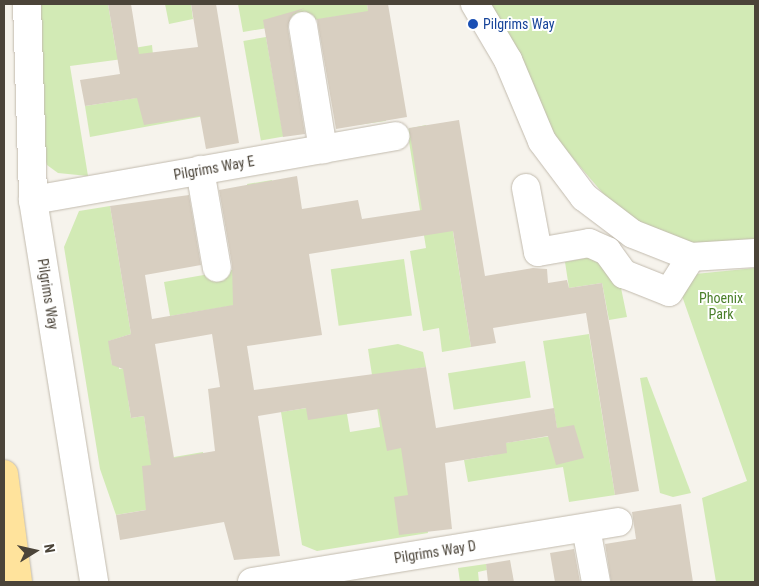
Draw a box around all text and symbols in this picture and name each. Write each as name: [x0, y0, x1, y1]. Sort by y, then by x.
place label: Pilgrims Way: [483, 16, 555, 32]
marker: Pilgrims Way: [467, 18, 479, 30]
street label: Pilgrims Way E: [172, 153, 256, 183]
street label: Pilgrims Way: [34, 257, 62, 331]
park label: Phoenix Park: [699, 290, 743, 322]
north arrow: [10, 526, 60, 576]
street label: Pilgrims Way D: [393, 537, 477, 567]
text: N: [41, 543, 58, 554]

